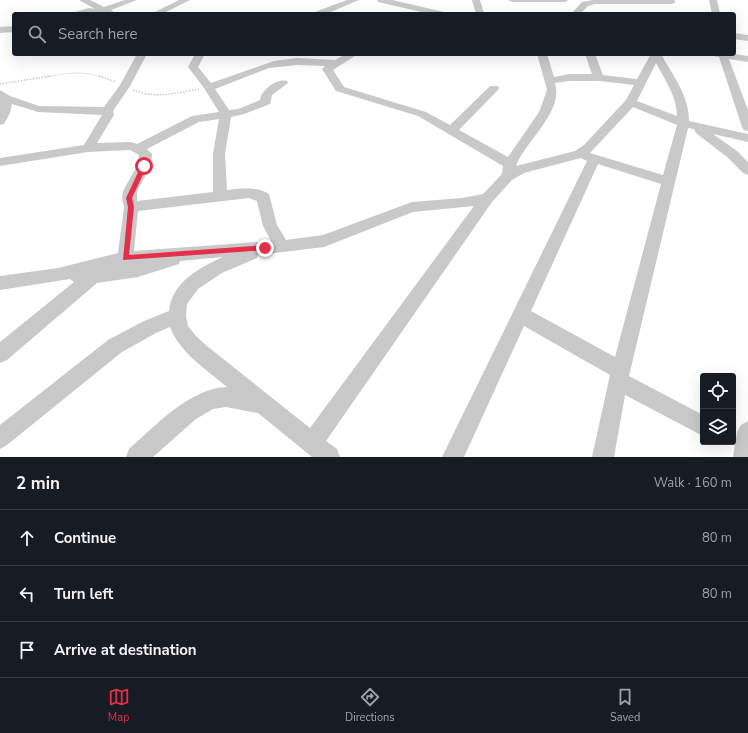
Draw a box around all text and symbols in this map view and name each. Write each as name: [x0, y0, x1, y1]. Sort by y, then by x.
search box: [12, 12, 736, 56]
icon: search: [26, 23, 48, 45]
text: Search here: [58, 24, 138, 44]
route start: [135, 157, 153, 175]
route end: [256, 239, 274, 257]
map controls: [700, 373, 736, 445]
button: locate: [700, 373, 736, 409]
button: layers: [700, 409, 736, 445]
text: 2 min: [16, 472, 60, 495]
text: Walk · 160 m: [654, 474, 732, 492]
icon: ahead: [16, 527, 38, 549]
text: Continue: [54, 528, 116, 548]
text: 80 m: [702, 529, 732, 547]
icon: left: [16, 583, 38, 605]
text: Turn left: [54, 584, 113, 604]
text: 80 m: [702, 585, 732, 603]
icon: arrive: [16, 639, 38, 661]
text: Arrive at destination: [54, 640, 197, 660]
tab: Map: [108, 686, 130, 725]
tab: Directions: [345, 686, 395, 725]
tab: Saved: [610, 686, 640, 725]

